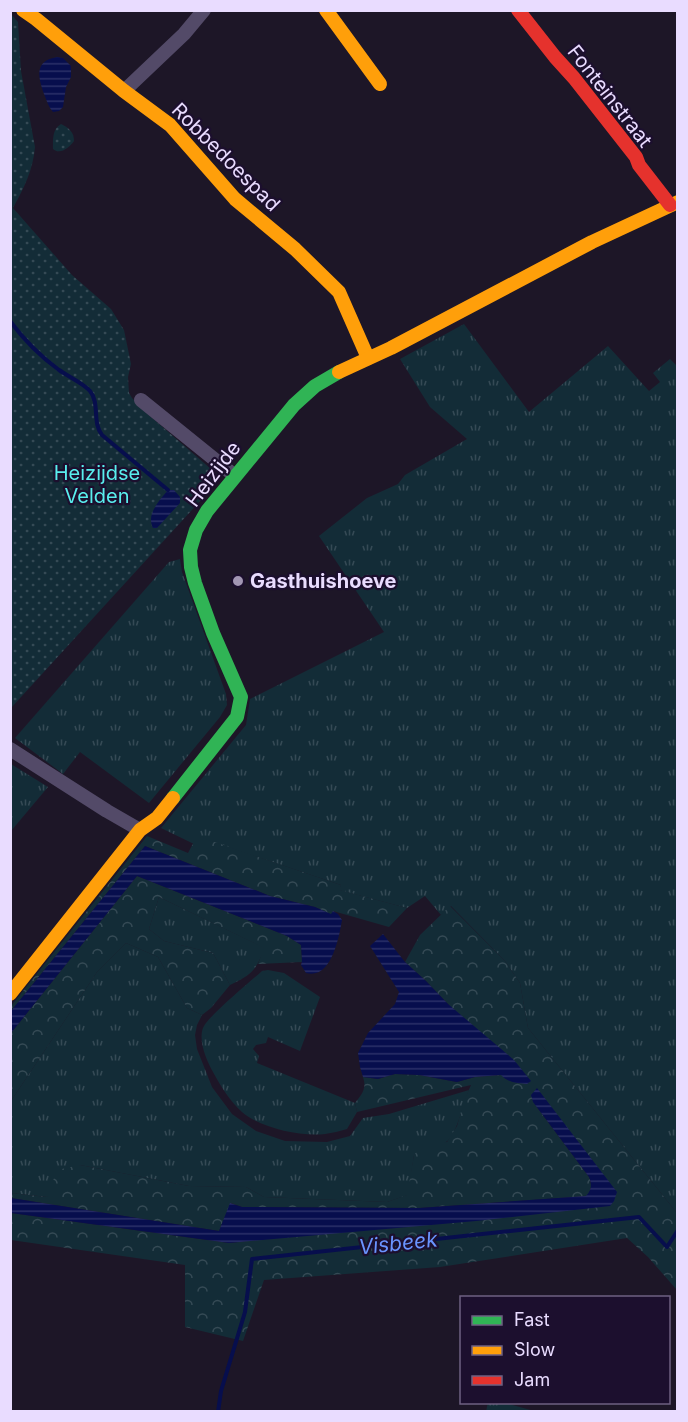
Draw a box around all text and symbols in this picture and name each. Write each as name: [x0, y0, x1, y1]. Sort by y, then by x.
street label: Fonteinstraat: [563, 40, 658, 152]
street label: Robbedoespad: [167, 98, 285, 216]
street label: Heizijde: [181, 436, 245, 512]
park label: Heizijdse Velden: [54, 461, 140, 508]
place label: Gasthuishoeve: [250, 569, 397, 593]
marker: Gasthuishoeve: [231, 574, 245, 588]
water label: Visbeek: [357, 1226, 439, 1260]
legend: [460, 1296, 670, 1404]
text: Fast: [514, 1309, 550, 1330]
text: Slow: [514, 1339, 555, 1360]
text: Jam: [514, 1369, 550, 1390]

